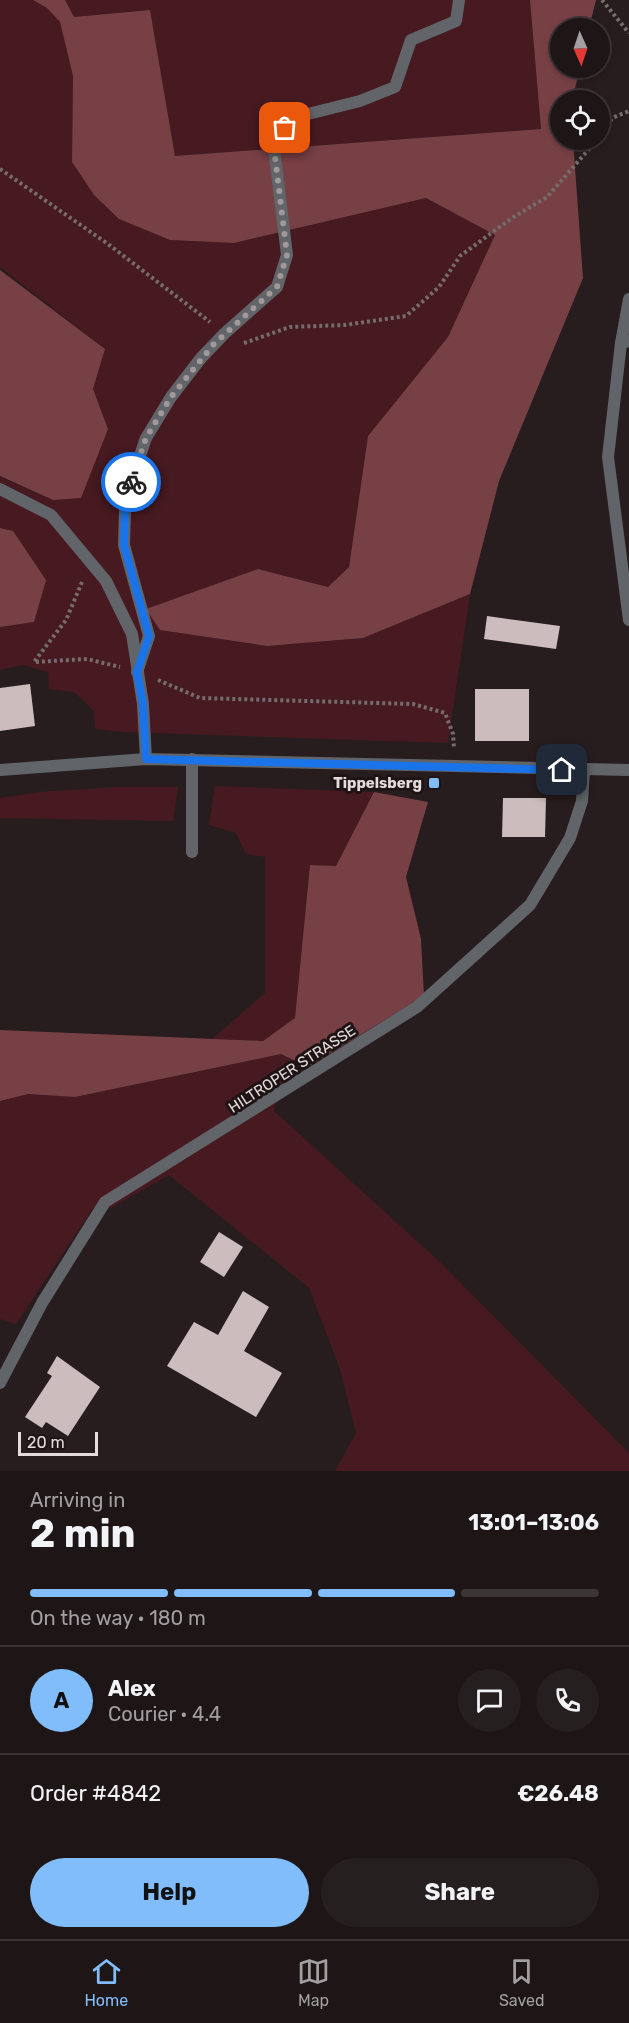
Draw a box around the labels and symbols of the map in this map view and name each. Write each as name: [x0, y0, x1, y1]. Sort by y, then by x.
north arrow: [550, 18, 610, 78]
pin: [259, 102, 310, 153]
courier: [101, 452, 161, 512]
pin: [536, 744, 587, 795]
place label: Tippelsberg: [333, 774, 422, 792]
marker: Tippelsberg: [427, 776, 441, 790]
street label: HILTROPER STRASSE: [225, 1021, 359, 1117]
scale bar: [18, 1429, 98, 1456]

